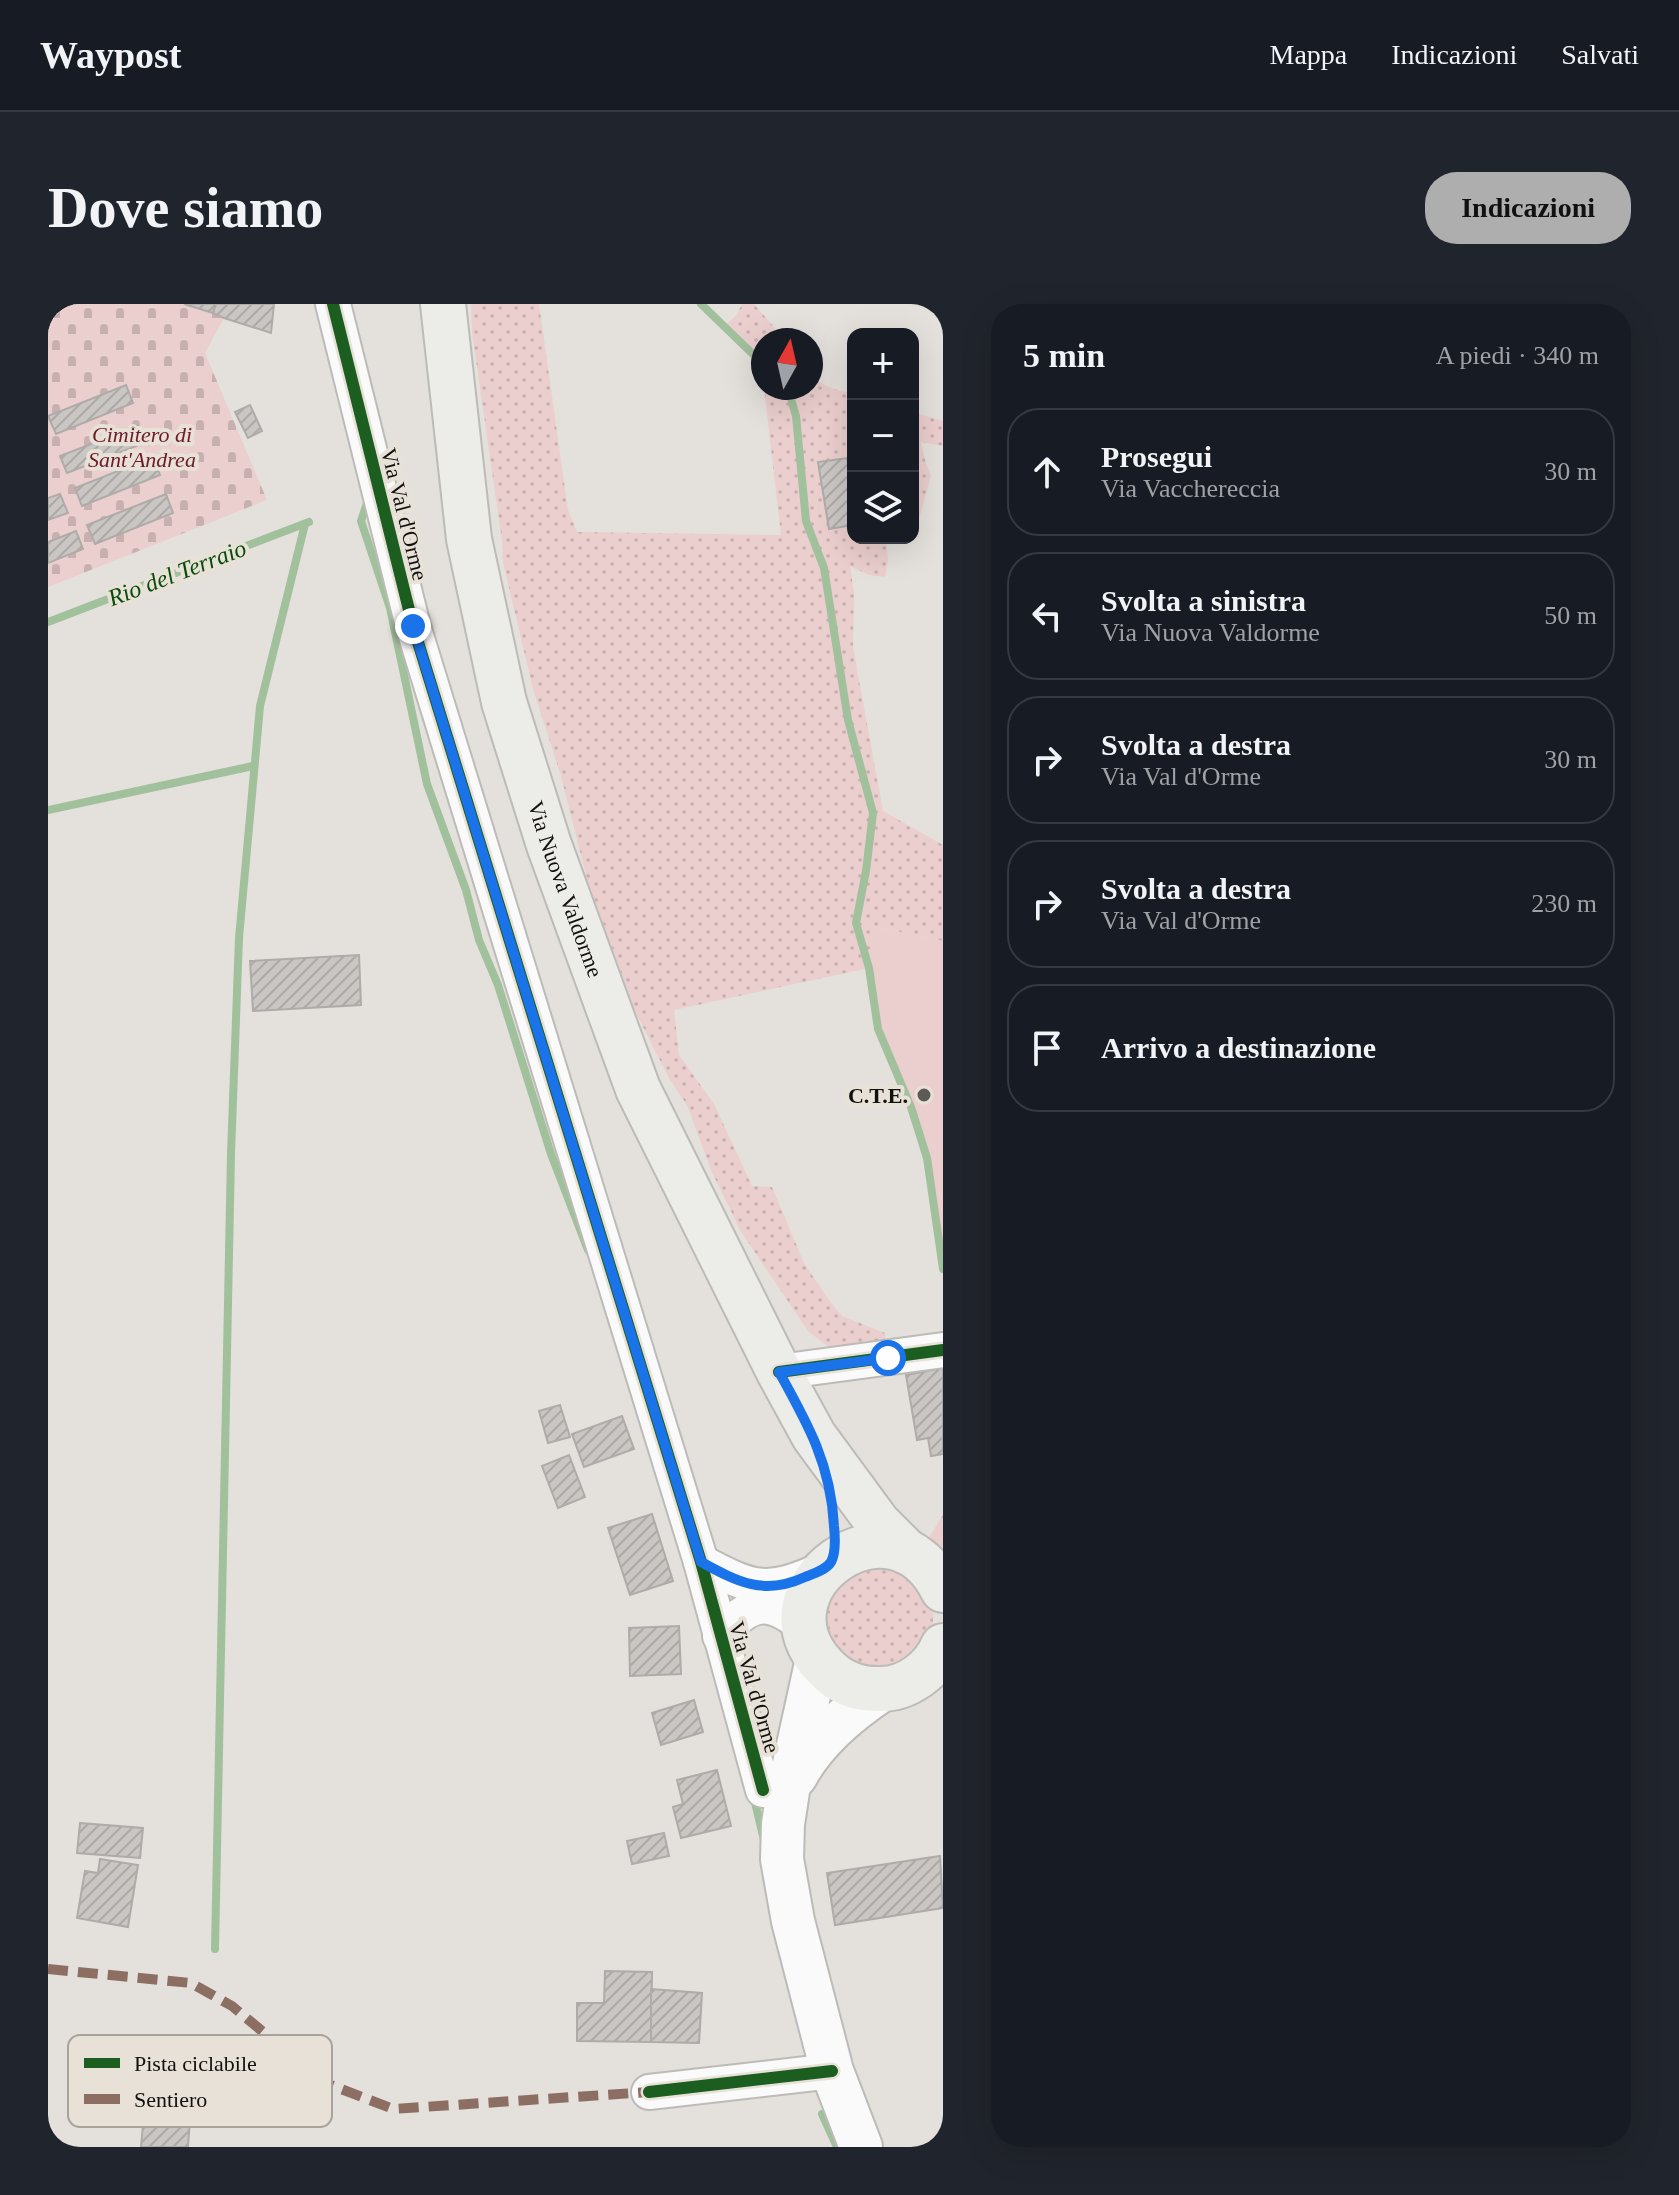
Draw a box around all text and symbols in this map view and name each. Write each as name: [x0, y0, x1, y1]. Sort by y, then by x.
text: Waypost: [40, 34, 181, 76]
text: Mappa: [1270, 39, 1347, 70]
text: Indicazioni: [1391, 39, 1517, 70]
text: Salvati: [1561, 39, 1639, 70]
button: Indicazioni: [1425, 172, 1631, 244]
text: Dove siamo: [48, 177, 323, 239]
north arrow: [751, 328, 823, 400]
map controls: [847, 328, 919, 544]
button: +: [847, 328, 919, 400]
text: 5 min: [1023, 337, 1105, 374]
text: A piedi · 340 m: [1436, 341, 1599, 370]
button: −: [847, 400, 919, 472]
park label: Cimitero di Sant'Andrea: [88, 422, 196, 472]
text: Prosegui: [1101, 440, 1212, 473]
street label: Via Val d'Orme: [376, 445, 433, 583]
icon: ahead: [1025, 450, 1069, 494]
text: 30 m: [1544, 457, 1597, 486]
button: layers: [847, 472, 919, 544]
text: Via Vacchereccia: [1101, 474, 1280, 503]
water label: Rio del Terraio: [103, 535, 250, 612]
text: Svolta a sinistra: [1101, 584, 1306, 617]
icon: left: [1025, 594, 1069, 638]
text: 50 m: [1544, 601, 1597, 630]
route end: [395, 608, 431, 644]
text: Via Nuova Valdorme: [1101, 618, 1320, 647]
text: Svolta a destra: [1101, 728, 1291, 761]
icon: right: [1025, 738, 1069, 782]
text: 30 m: [1544, 745, 1597, 774]
text: Via Val d'Orme: [1101, 762, 1261, 791]
street label: Via Nuova Valdorme: [523, 798, 608, 981]
text: Svolta a destra: [1101, 872, 1291, 905]
icon: right: [1025, 882, 1069, 926]
text: 230 m: [1531, 889, 1597, 918]
text: Via Val d'Orme: [1101, 906, 1261, 935]
icon: arrive: [1025, 1026, 1069, 1070]
text: Arrivo a destinazione: [1101, 1031, 1376, 1064]
place label: C.T.E.: [848, 1083, 908, 1108]
marker: C.T.E.: [915, 1086, 933, 1104]
route start: [870, 1340, 906, 1376]
street label: Via Val d'Orme: [724, 1619, 785, 1756]
legend: [68, 2035, 332, 2127]
text: Pista ciclabile: [134, 2051, 257, 2076]
text: Sentiero: [134, 2087, 207, 2112]

